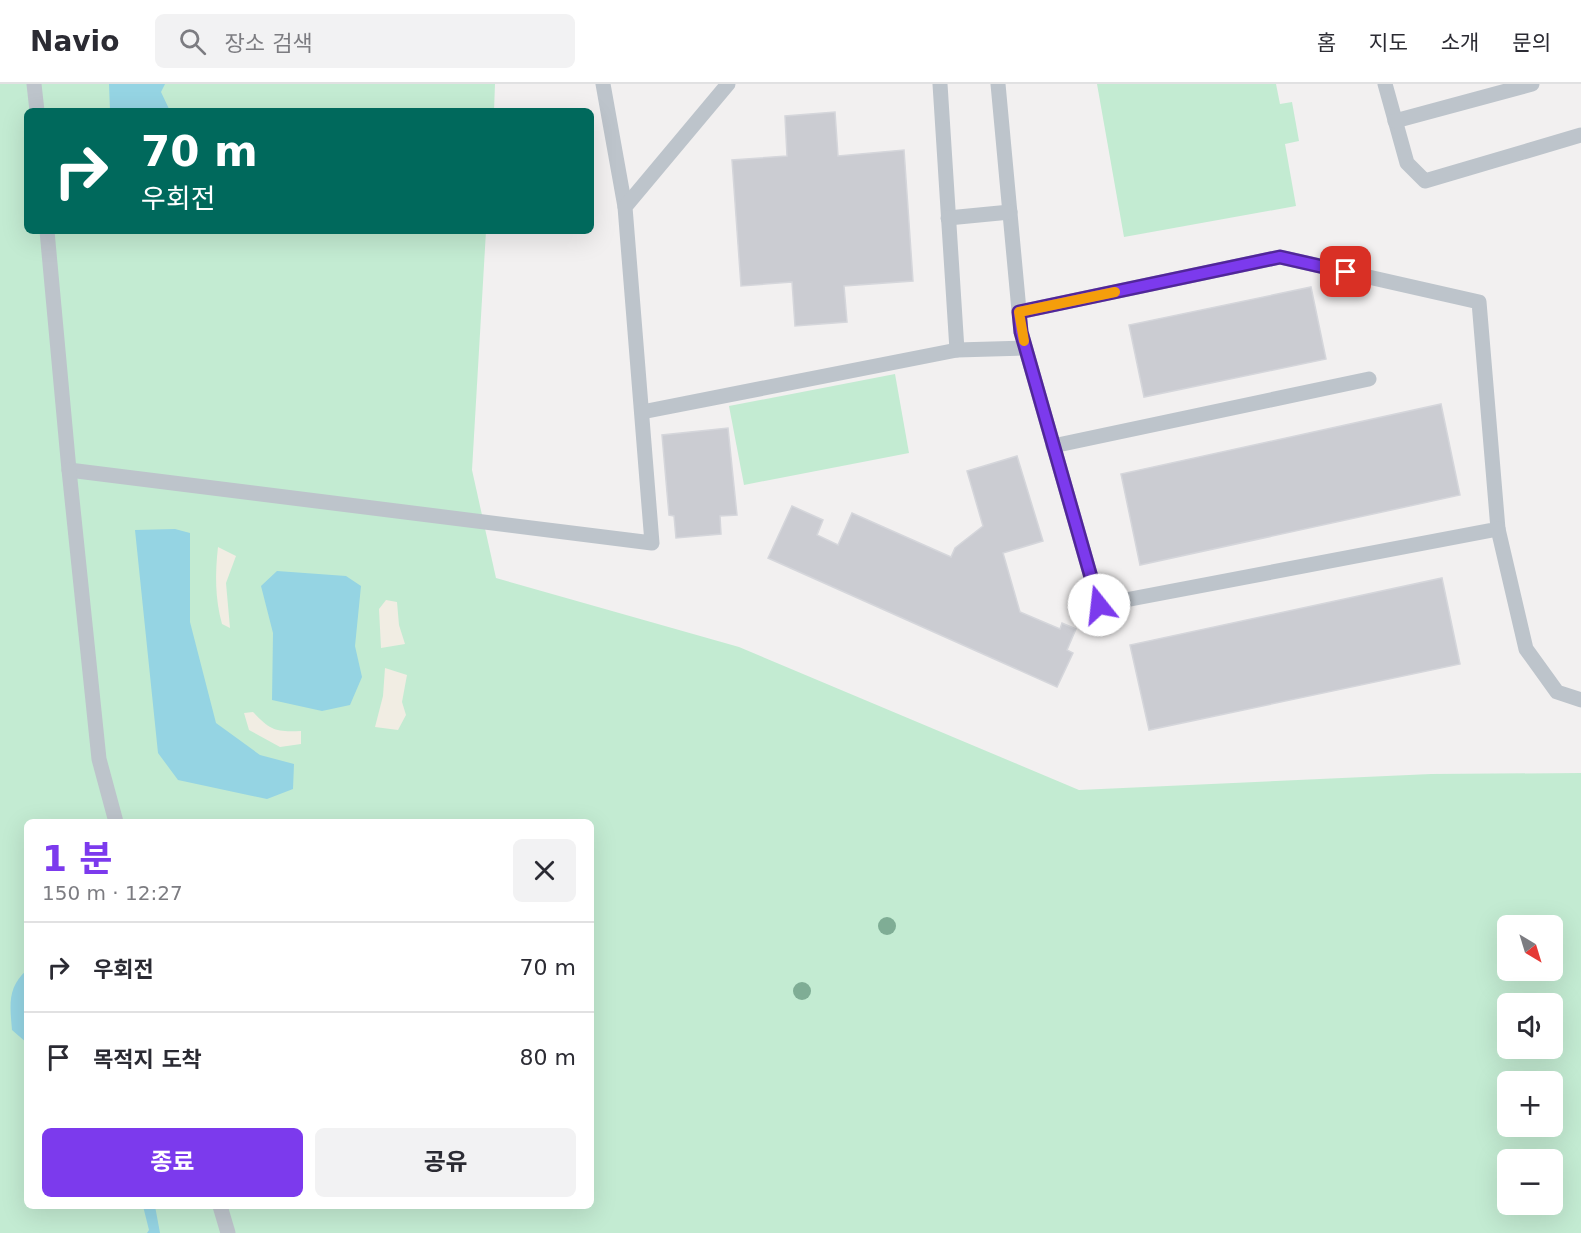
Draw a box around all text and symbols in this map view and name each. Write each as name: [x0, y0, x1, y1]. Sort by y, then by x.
search box: [155, 14, 575, 68]
text: Navio: [30, 25, 119, 58]
icon: search: [176, 25, 209, 58]
text: 장소 검색: [224, 31, 312, 56]
text: 홈: [1317, 31, 1336, 55]
text: 지도: [1369, 31, 1408, 55]
text: 소개: [1441, 31, 1479, 55]
text: 문의: [1512, 31, 1551, 55]
text: 70 m: [141, 127, 258, 176]
icon: right: [42, 132, 120, 210]
text: 우회전: [141, 183, 216, 214]
pin: [1320, 246, 1371, 297]
icon: arrive: [1329, 255, 1362, 288]
position arrow: [1067, 573, 1131, 637]
text: 1 분: [42, 838, 113, 879]
button: close: [513, 839, 576, 902]
text: 150 m · 12:27: [42, 881, 183, 905]
north arrow: [1497, 915, 1563, 981]
map controls: [1497, 915, 1563, 1215]
icon: right: [42, 951, 75, 984]
text: 70 m: [520, 955, 576, 980]
text: 우회전: [93, 957, 154, 982]
button: sound: [1497, 993, 1563, 1059]
icon: arrive: [42, 1041, 75, 1074]
text: 80 m: [520, 1045, 576, 1070]
text: 목적지 도착: [93, 1047, 202, 1072]
button: +: [1497, 1071, 1563, 1137]
button: 종료: [42, 1128, 303, 1197]
button: 공유: [315, 1128, 576, 1197]
button: −: [1497, 1149, 1563, 1215]

